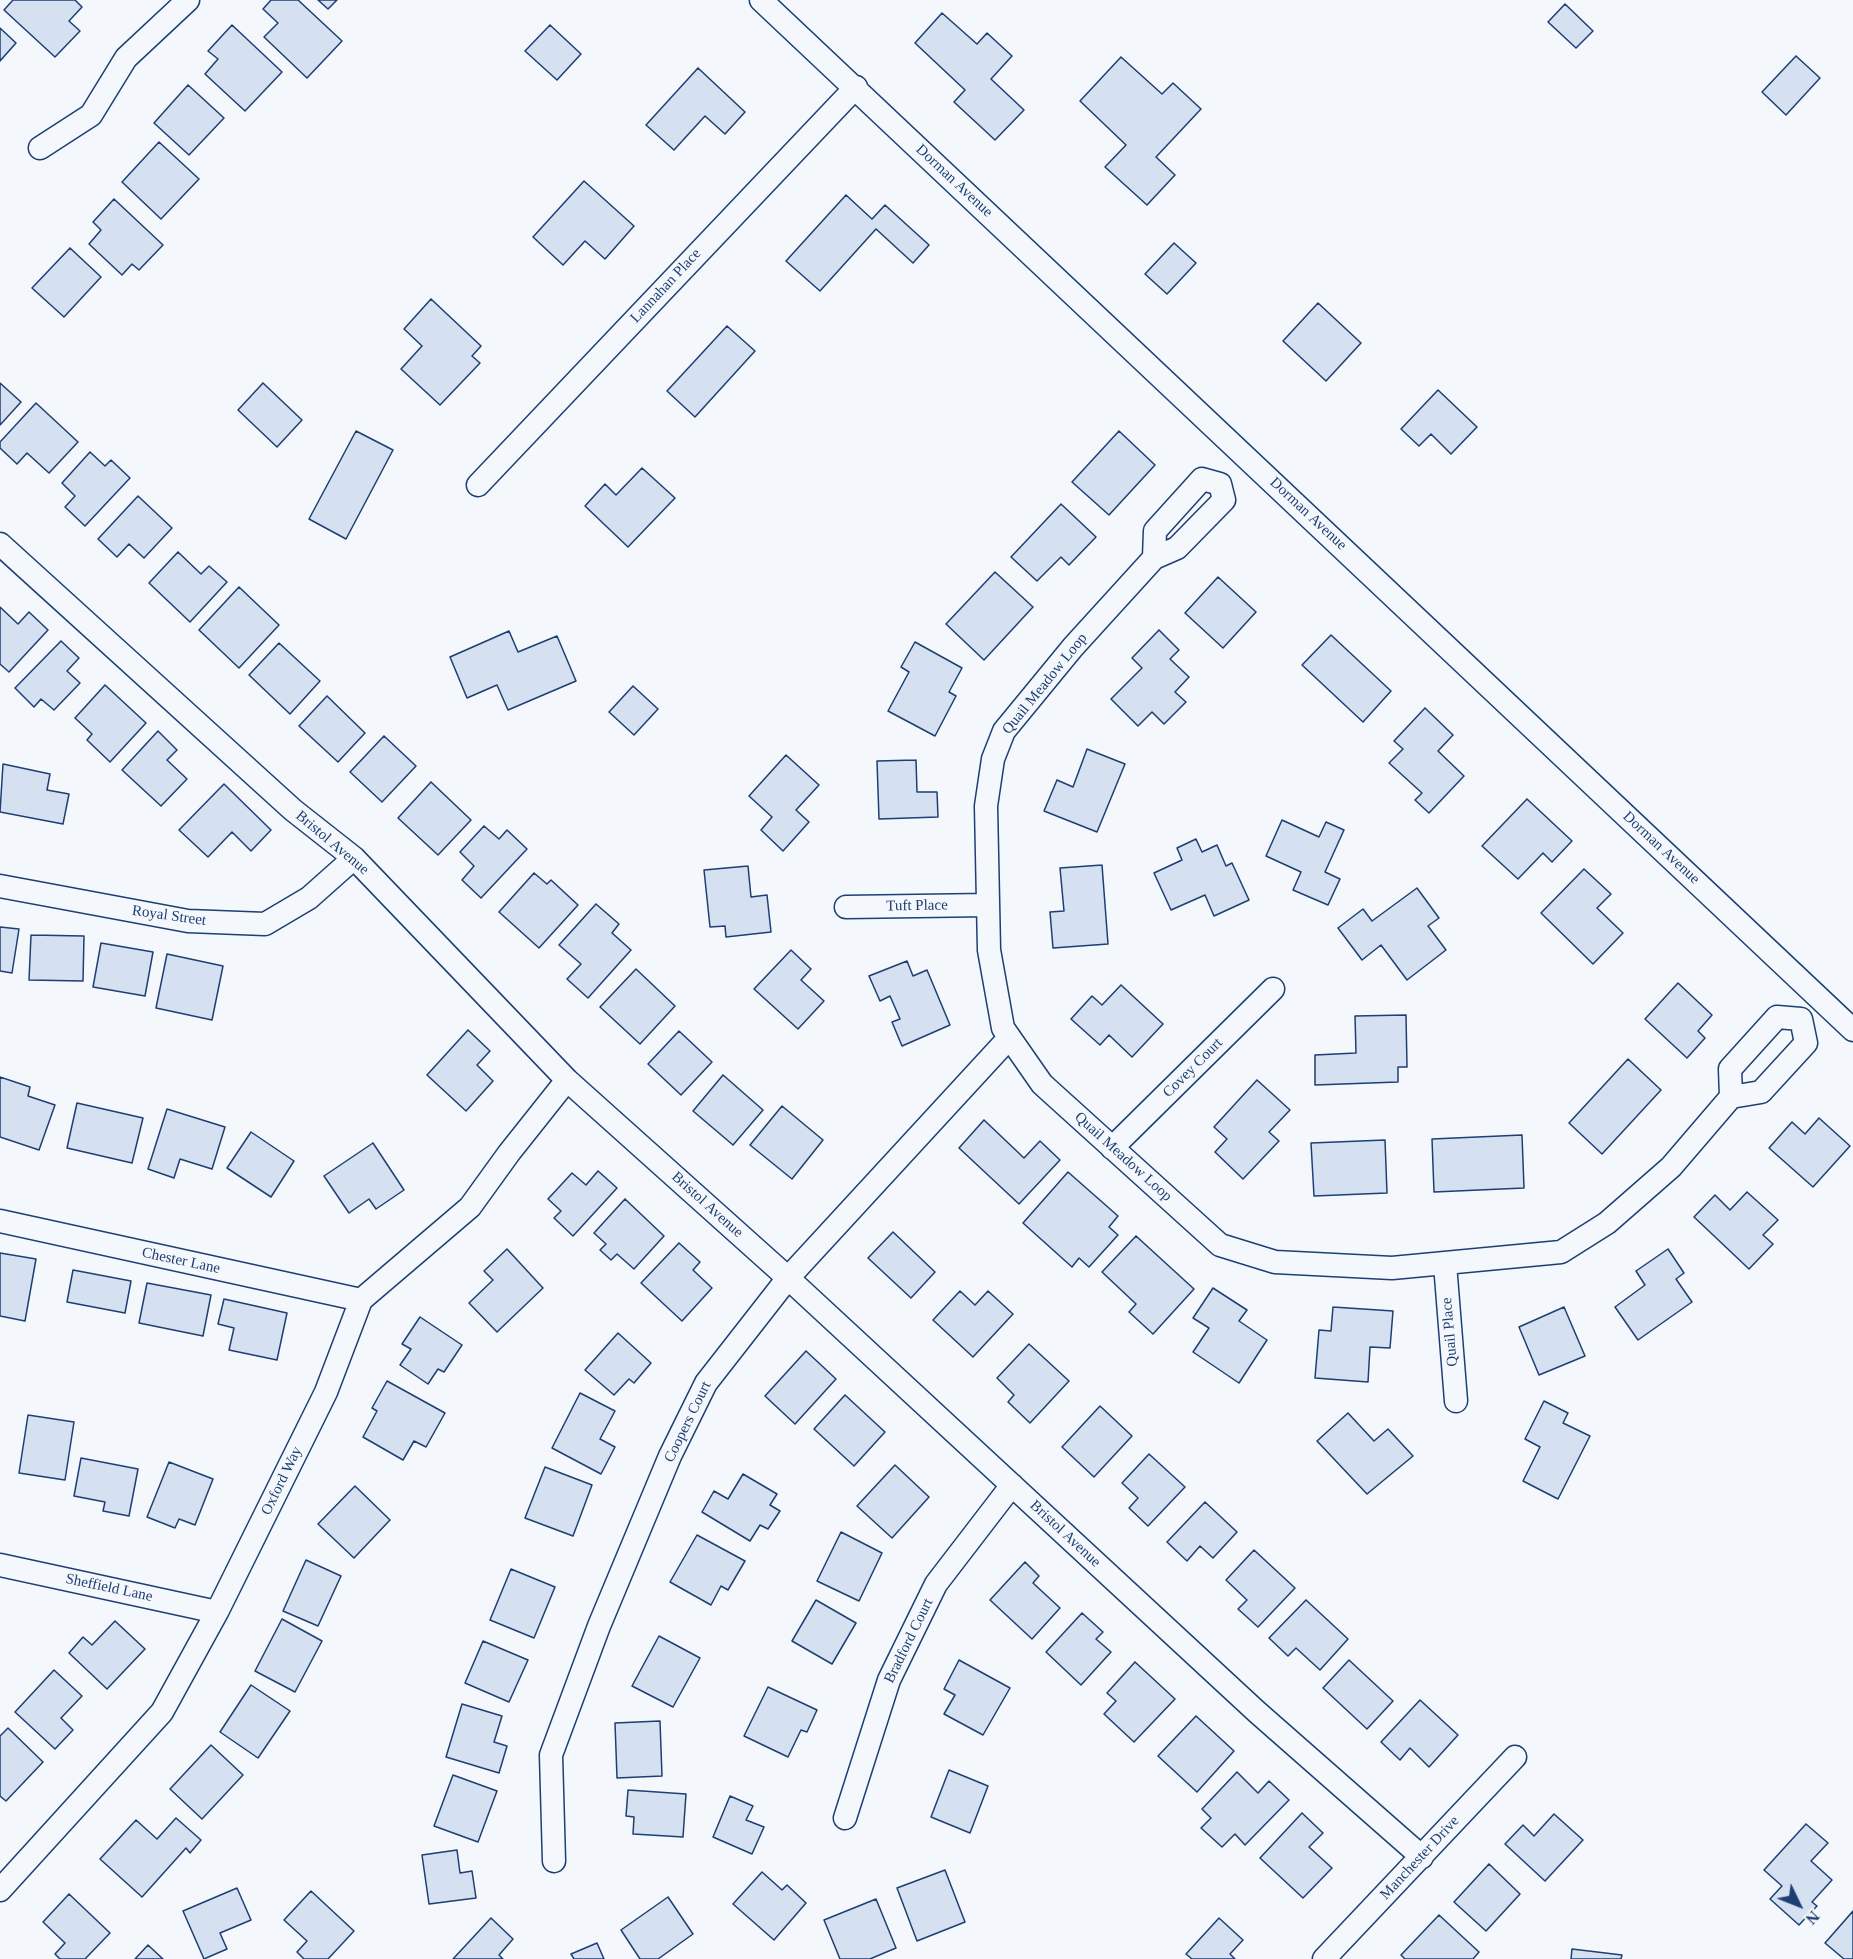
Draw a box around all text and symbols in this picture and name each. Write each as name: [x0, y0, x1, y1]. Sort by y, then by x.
street label: Dorman Avenue: [912, 141, 996, 221]
street label: Lannahan Place: [627, 245, 705, 327]
street label: Dorman Avenue: [1266, 474, 1350, 554]
street label: Quail Meadow Loop: [999, 630, 1091, 738]
street label: Bristol Avenue: [292, 807, 372, 879]
street label: Dorman Avenue: [1619, 808, 1703, 888]
street label: Tuft Place: [886, 896, 948, 916]
street label: Royal Street: [131, 902, 207, 930]
street label: Covey Court: [1159, 1034, 1227, 1102]
street label: Quail Meadow Loop: [1071, 1109, 1175, 1205]
street label: Bristol Avenue: [667, 1168, 747, 1242]
street label: Chester Lane: [140, 1244, 222, 1278]
street label: Quail Place: [1438, 1297, 1462, 1367]
street label: Coopers Court: [661, 1379, 715, 1465]
street label: Oxford Way: [258, 1444, 306, 1518]
street label: Bristol Avenue: [1026, 1497, 1104, 1571]
street label: Sheffield Lane: [64, 1570, 154, 1606]
street label: Bradford Court: [881, 1596, 937, 1686]
street label: Manchester Drive: [1377, 1812, 1463, 1904]
north arrow: [1769, 1875, 1829, 1935]
text: N: [1802, 1908, 1823, 1928]

